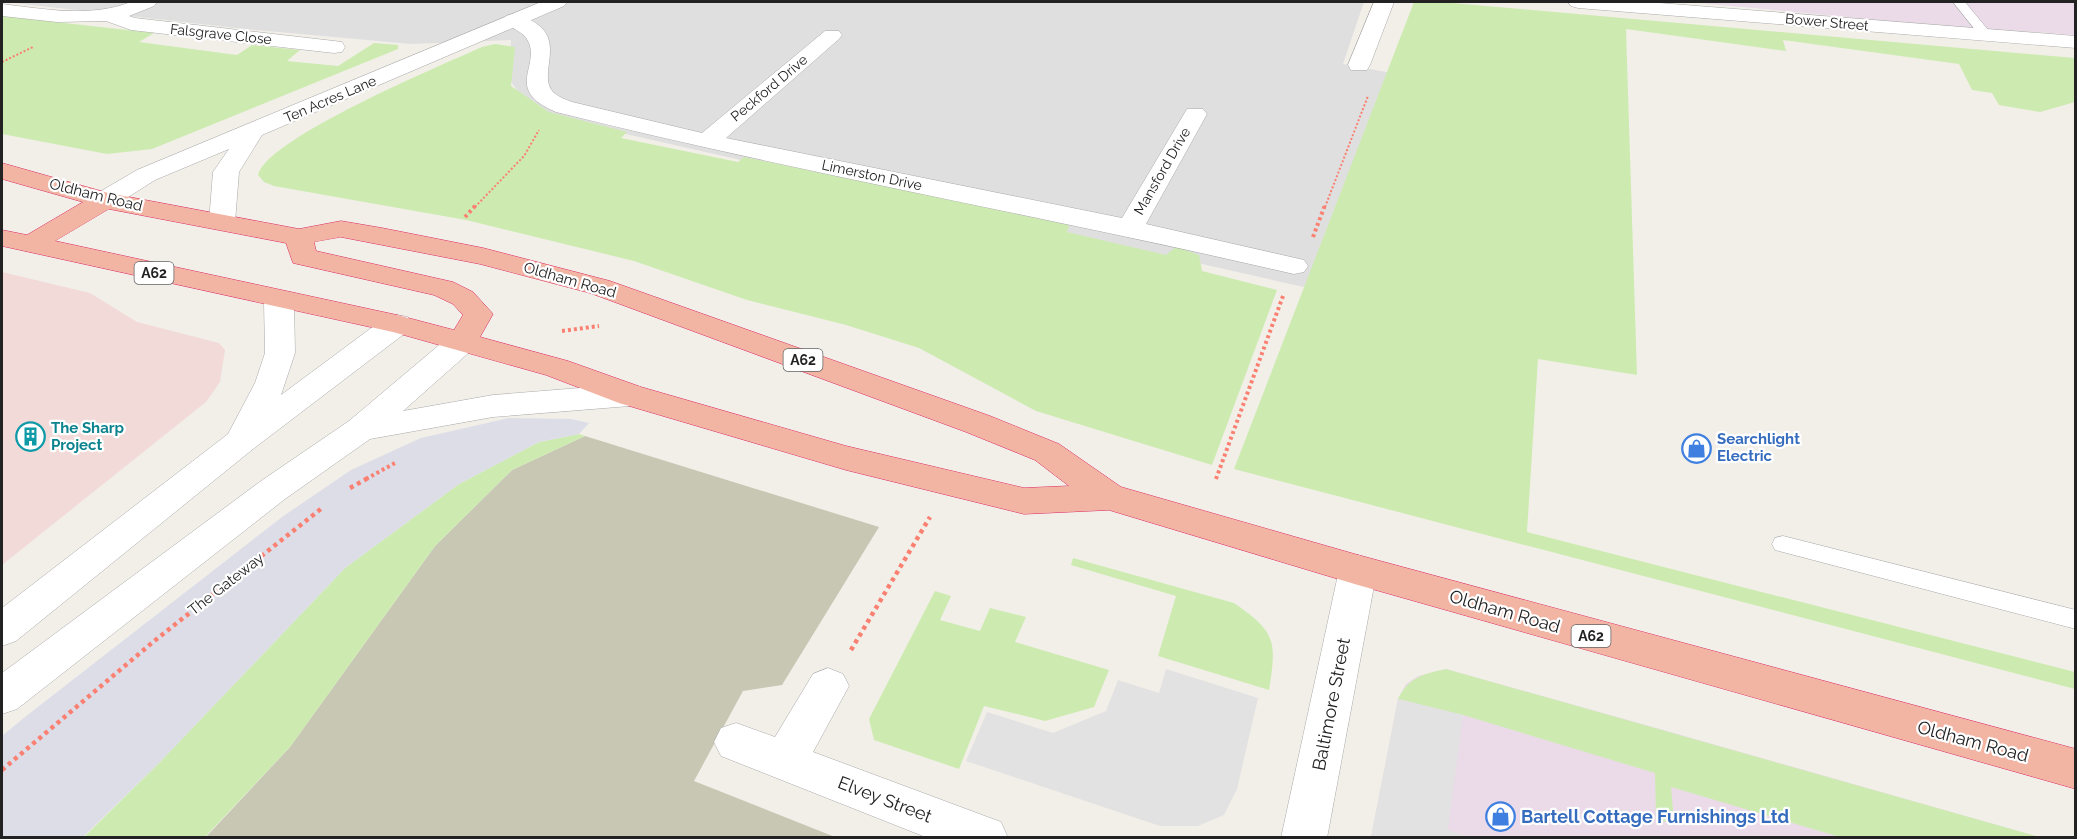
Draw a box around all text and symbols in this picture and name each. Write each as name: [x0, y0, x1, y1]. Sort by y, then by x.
street label: Bower Street: [1785, 10, 1870, 34]
street label: Falsgrave Close: [169, 21, 273, 47]
street label: Peckford Drive: [727, 51, 811, 125]
street label: Ten Acres Lane: [281, 72, 379, 126]
street label: Mansford Drive: [1131, 125, 1193, 217]
street label: Limerston Drive: [820, 157, 924, 193]
street label: Oldham Road: [48, 175, 144, 215]
street label: Oldham Road: [522, 258, 618, 302]
road number: A62: [134, 262, 174, 284]
road number: A62: [784, 349, 822, 371]
place label: The Sharp Project: [51, 419, 125, 454]
building icon: The Sharp Project: [14, 421, 46, 453]
place label: Searchlight Electric: [1717, 430, 1800, 465]
shop icon: Searchlight Electric: [1680, 432, 1712, 464]
street label: The Gateway: [185, 549, 267, 619]
street label: Oldham Road: [1447, 585, 1563, 637]
road number: A62: [1572, 625, 1610, 647]
street label: Baltimore Street: [1308, 636, 1354, 772]
street label: Oldham Road: [1915, 716, 2031, 766]
street label: Elvey Street: [835, 771, 935, 827]
shop icon: Bartell Cottage Furnishings Ltd: [1484, 800, 1516, 832]
place label: Bartell Cottage Furnishings Ltd: [1521, 806, 1789, 827]

